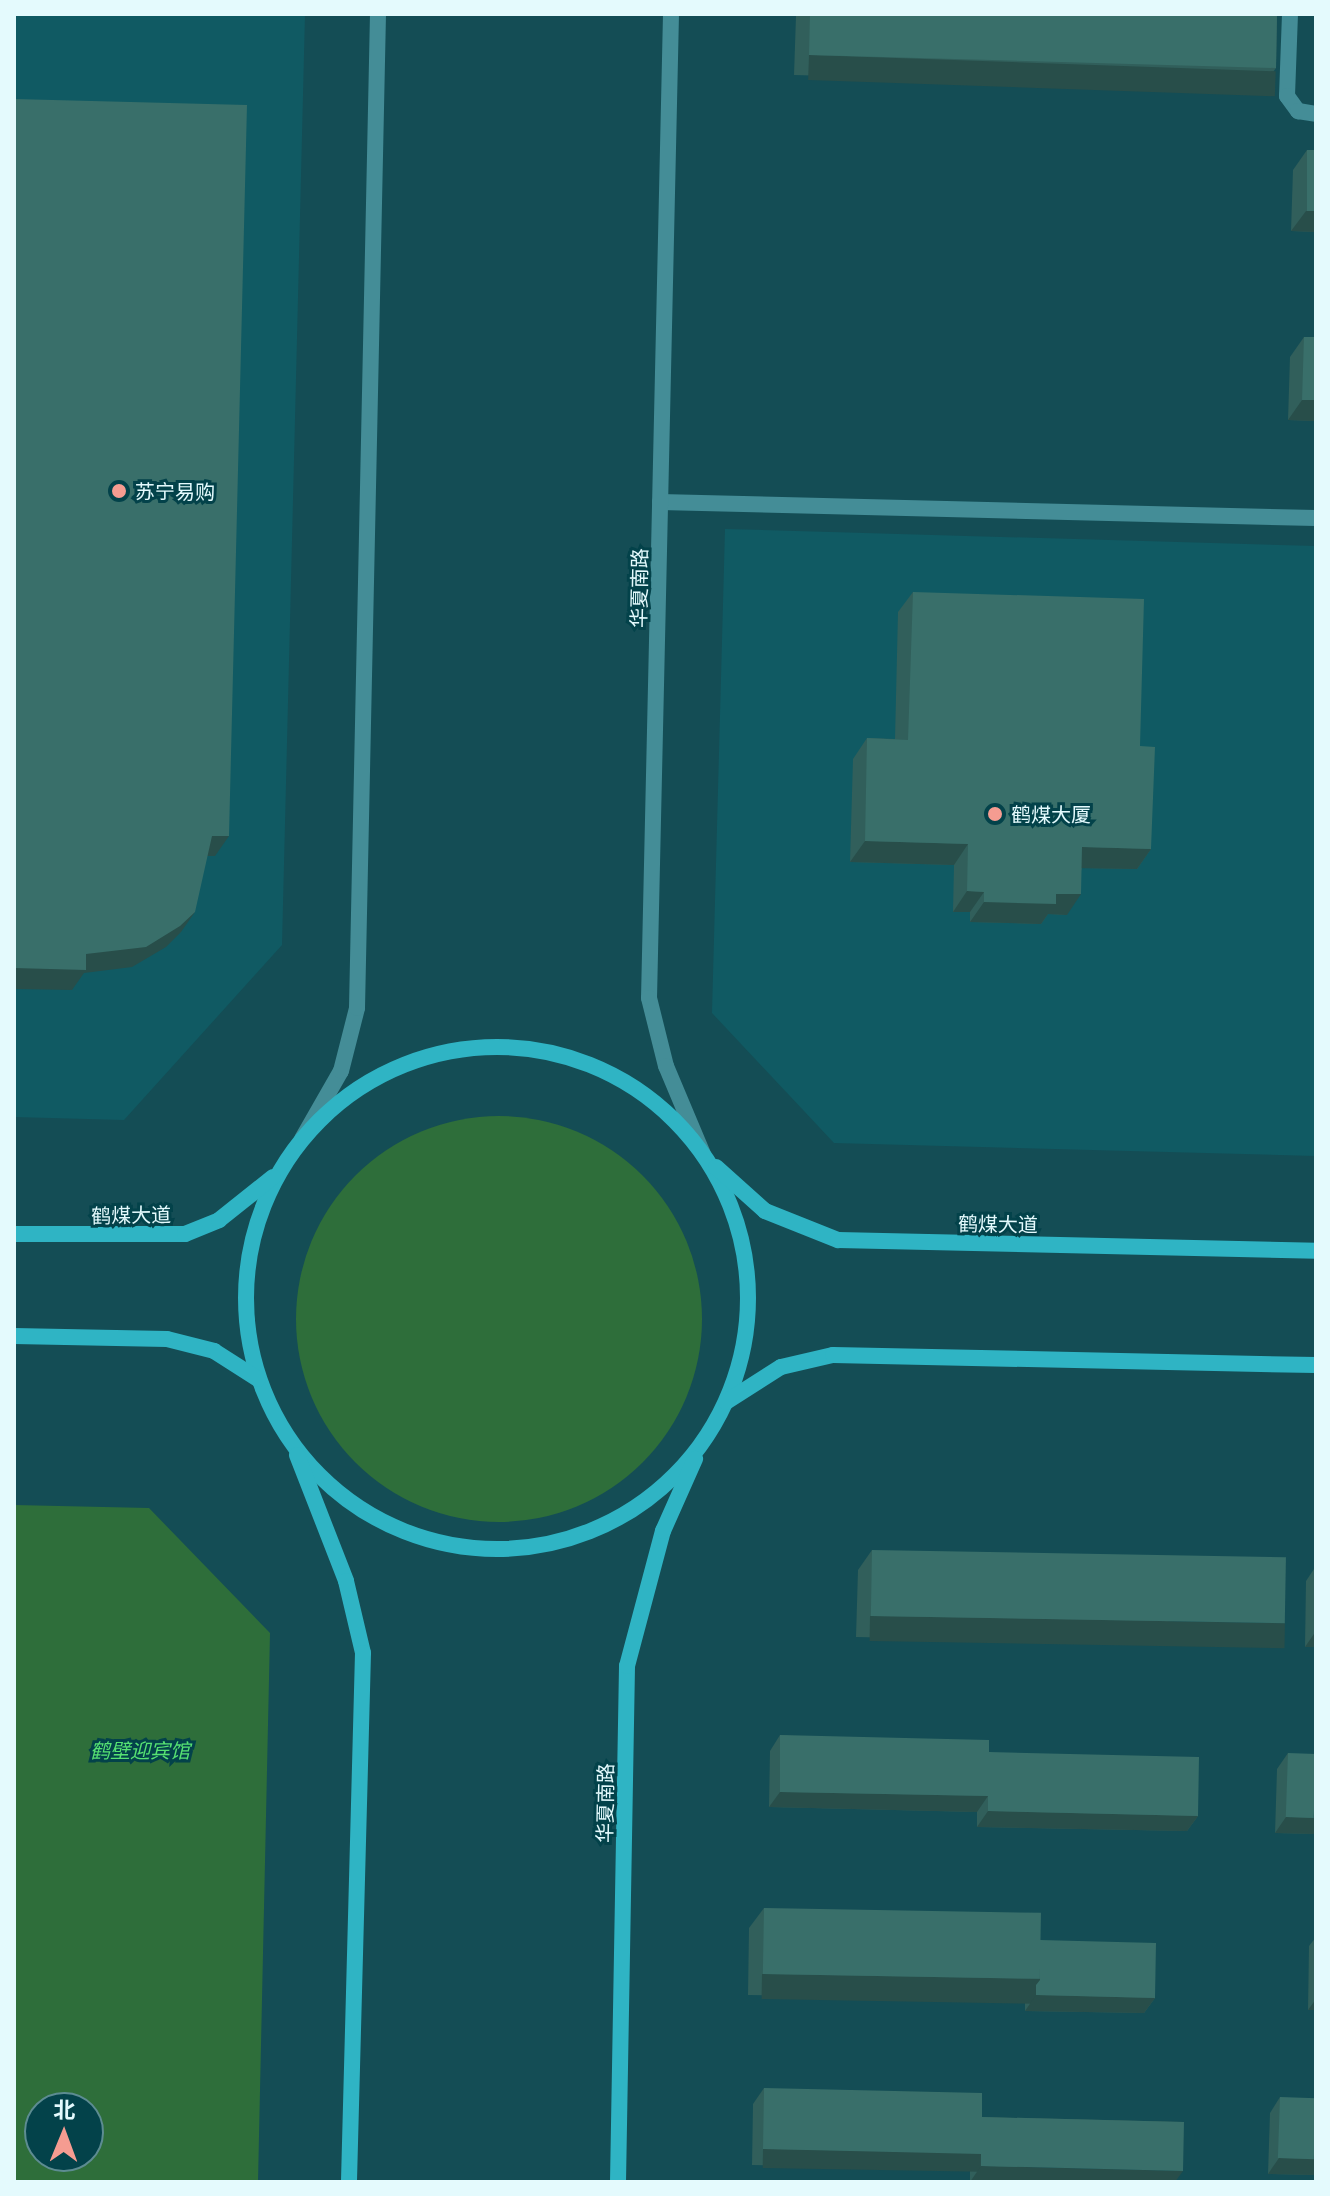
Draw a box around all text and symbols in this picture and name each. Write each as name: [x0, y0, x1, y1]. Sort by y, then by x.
place label: 苏宁易购: [135, 479, 215, 503]
marker: 苏宁易购: [110, 482, 128, 500]
street label: 华夏南路: [626, 548, 652, 628]
place label: 鹤煤大厦: [1011, 802, 1091, 826]
marker: 鹤煤大厦: [986, 805, 1004, 823]
street label: 鹤煤大道: [91, 1202, 171, 1228]
street label: 鹤煤大道: [958, 1211, 1038, 1237]
park label: 鹤壁迎宾馆: [90, 1738, 190, 1762]
street label: 华夏南路: [592, 1763, 618, 1843]
north arrow: [24, 2092, 104, 2172]
text: 北: [53, 2095, 76, 2124]

